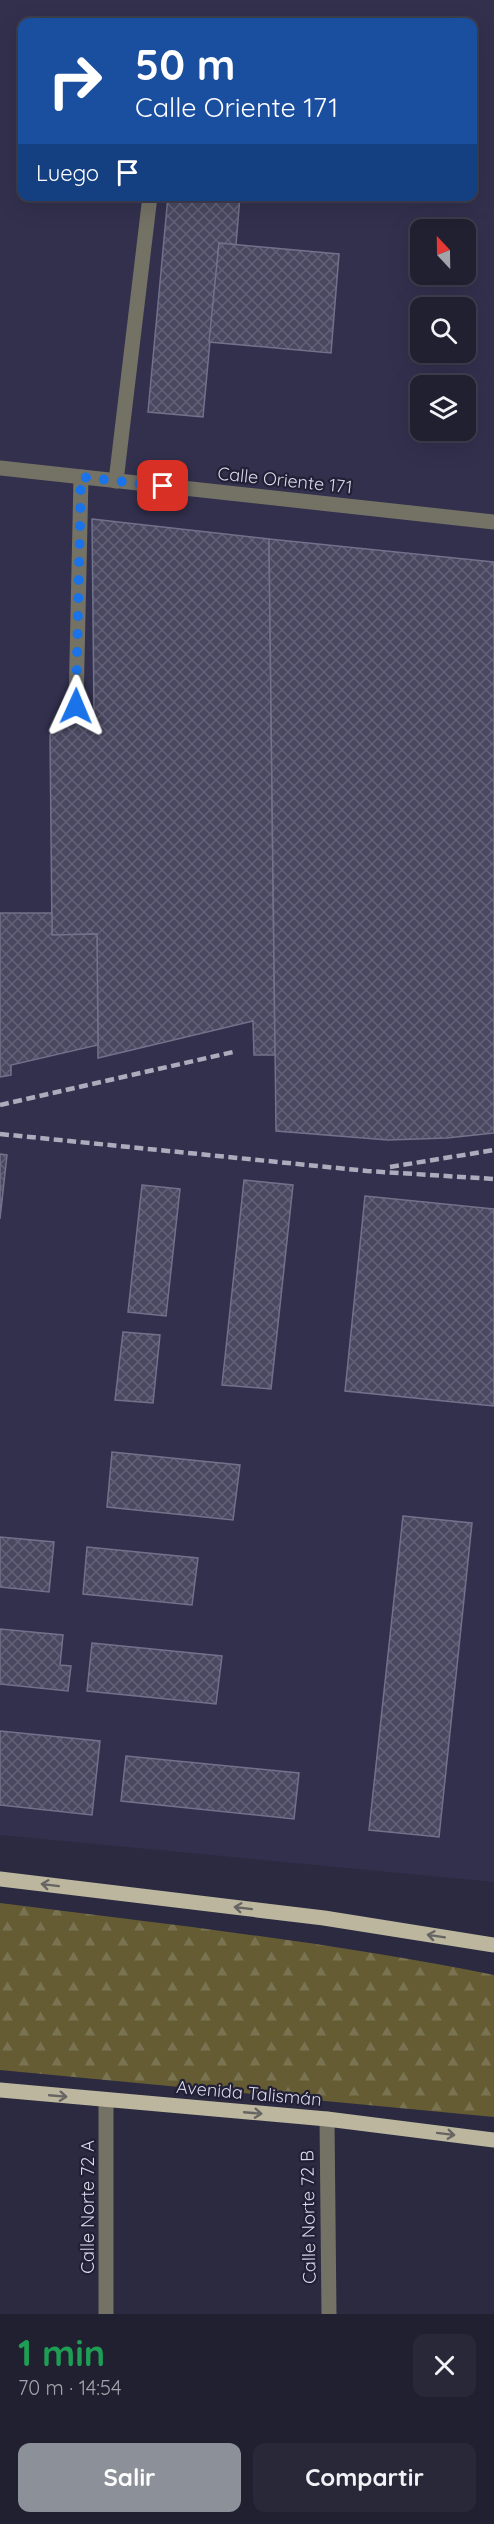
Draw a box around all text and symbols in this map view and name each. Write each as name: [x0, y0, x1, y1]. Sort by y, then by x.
text: 50 m: [135, 38, 235, 91]
icon: right: [36, 42, 114, 120]
text: Calle Oriente 171: [135, 90, 338, 124]
icon: arrive: [111, 156, 144, 189]
text: Luego: [36, 159, 99, 187]
north arrow: [410, 219, 476, 285]
map controls: [410, 219, 476, 441]
button: search: [410, 297, 476, 363]
button: layers: [410, 375, 476, 441]
pin: [137, 460, 188, 511]
street label: Calle Oriente 171: [216, 461, 354, 499]
icon: arrive: [146, 469, 179, 502]
position arrow: [44, 674, 108, 738]
one-way arrow: [40, 1879, 60, 1890]
one-way arrow: [234, 1902, 254, 1913]
one-way arrow: [427, 1930, 447, 1941]
street label: Avenida Talismán: [175, 2075, 323, 2111]
one-way arrow: [48, 2091, 68, 2102]
one-way arrow: [242, 2107, 262, 2118]
one-way arrow: [436, 2129, 456, 2140]
street label: Calle Norte 72 A: [76, 2140, 99, 2274]
street label: Calle Norte 72 B: [295, 2150, 321, 2284]
text: 1 min: [18, 2330, 105, 2375]
button: close: [413, 2334, 476, 2397]
text: 70 m · 14:54: [18, 2375, 122, 2400]
button: Salir: [18, 2443, 241, 2512]
button: Compartir: [253, 2443, 476, 2512]

